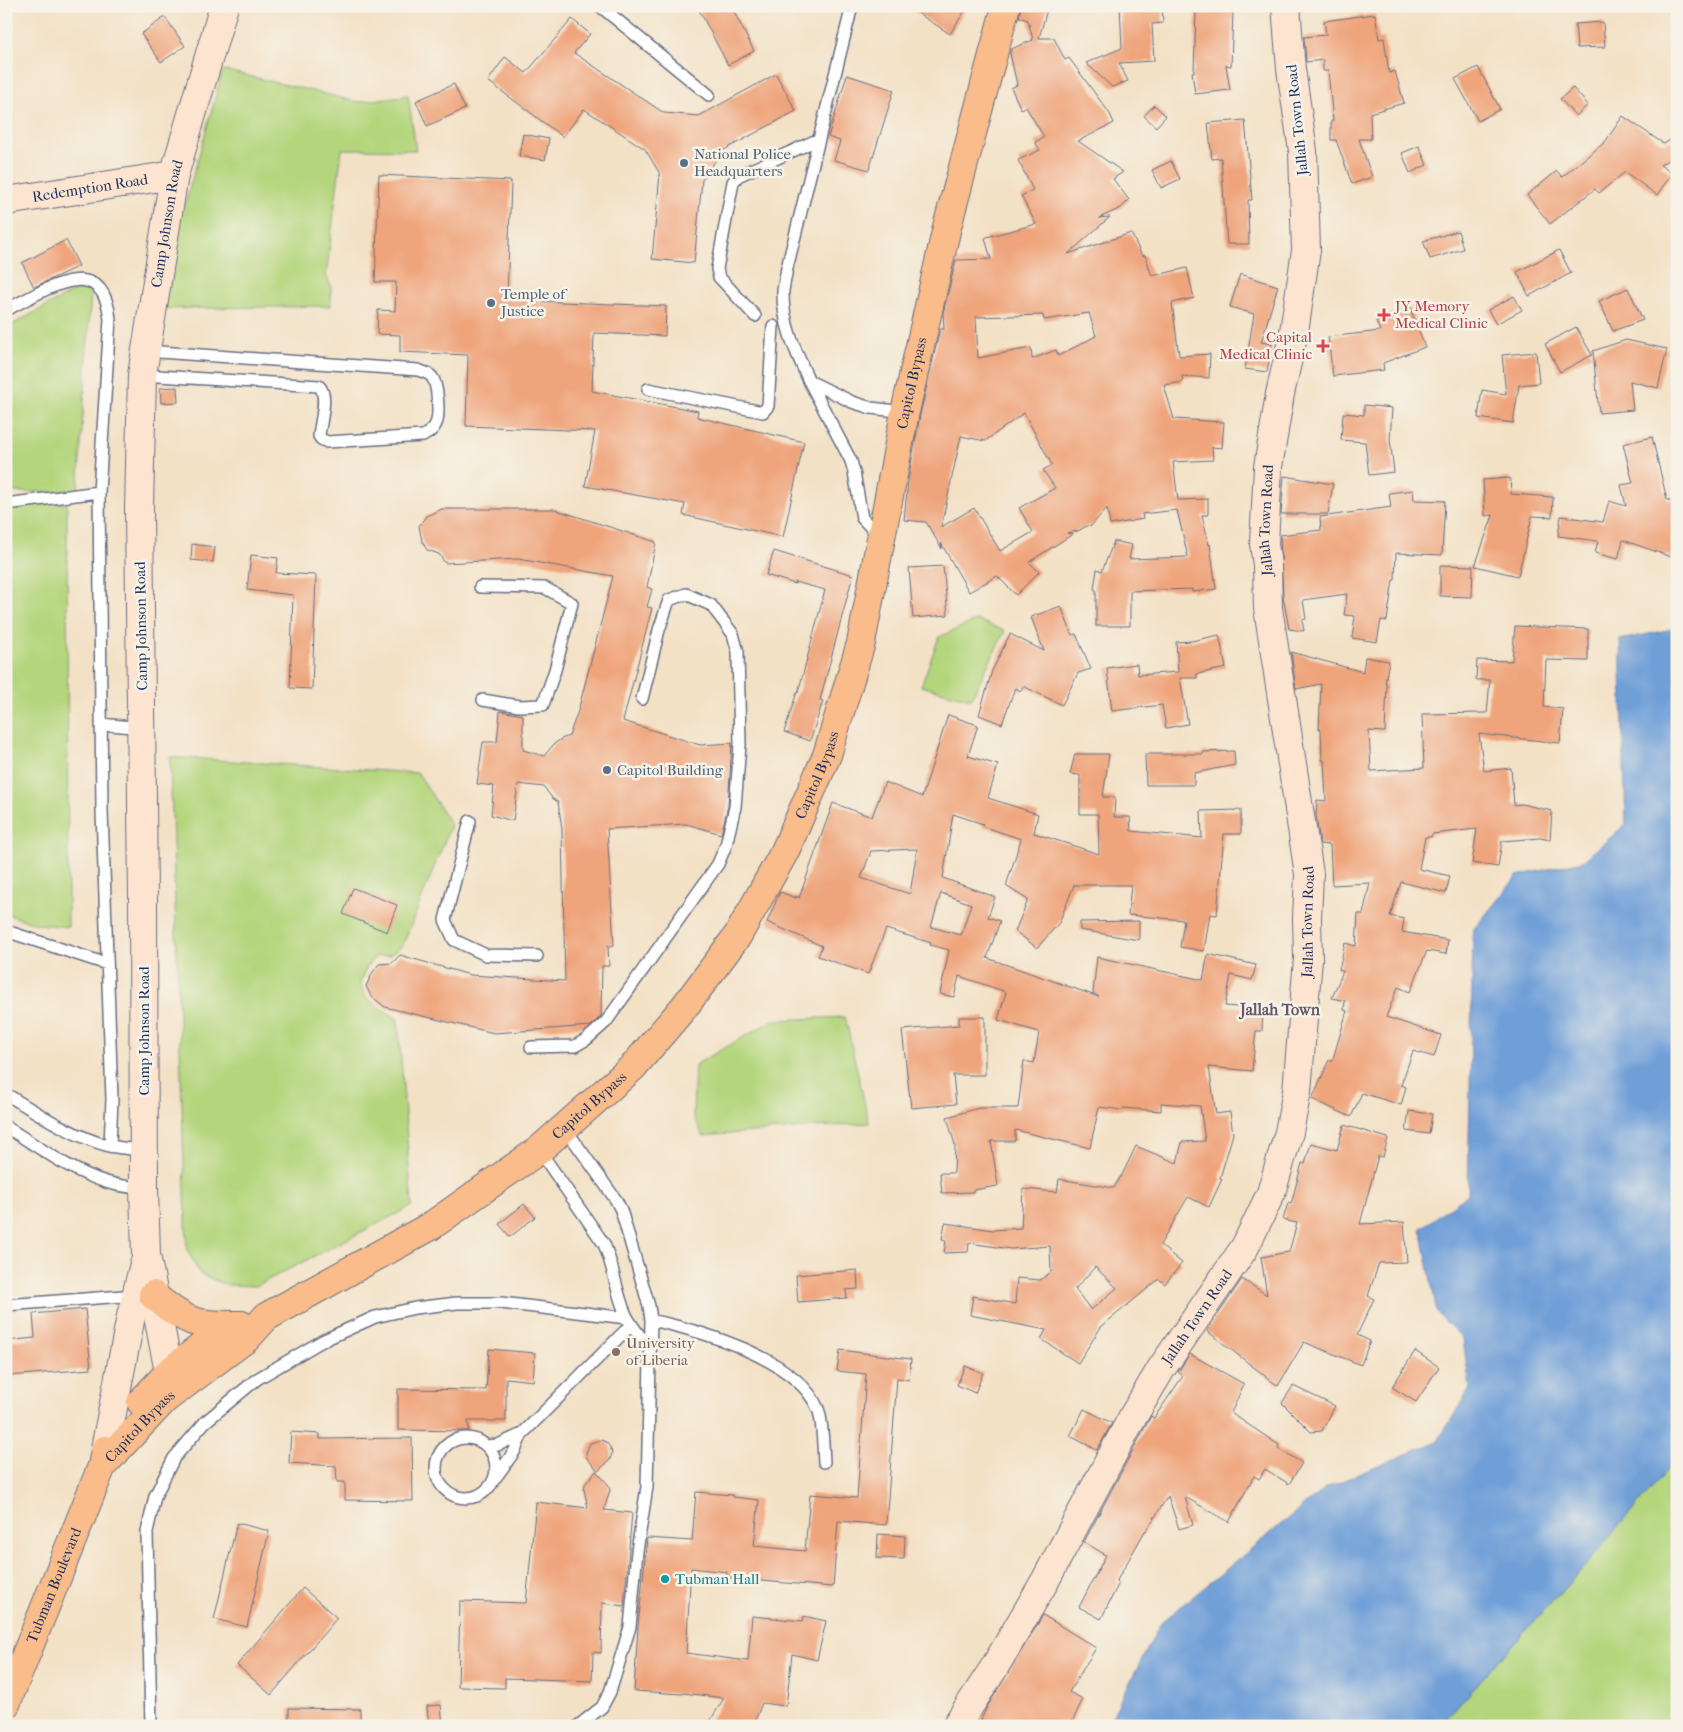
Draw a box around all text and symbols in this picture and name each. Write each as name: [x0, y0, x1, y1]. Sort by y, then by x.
street label: Jallah Town Road: [1282, 63, 1312, 177]
place label: National Police Headquarters: [694, 145, 791, 180]
street label: Camp Johnson Road: [147, 157, 187, 289]
marker: National Police Headquarters: [678, 157, 690, 169]
street label: Redemption Road: [31, 170, 150, 206]
place label: Temple of Justice: [500, 285, 568, 320]
marker: Temple of Justice: [485, 297, 497, 309]
place label: JY Memory Medical Clinic: [1394, 297, 1488, 332]
marker: JY Memory Medical Clinic: [1377, 308, 1391, 322]
place label: Capital Medical Clinic: [1219, 328, 1312, 363]
street label: Capitol Bypass: [893, 335, 931, 431]
marker: Capital Medical Clinic: [1316, 339, 1330, 353]
street label: Jallah Town Road: [1254, 463, 1277, 577]
street label: Camp Johnson Road: [131, 560, 151, 691]
street label: Capitol Bypass: [791, 728, 843, 822]
place label: Capitol Building: [617, 761, 724, 779]
marker: Capitol Building: [601, 764, 613, 776]
street label: Jallah Town Road: [1297, 864, 1318, 979]
street label: Camp Johnson Road: [135, 966, 153, 1096]
district label: Jallah Town: [1238, 1000, 1321, 1020]
street label: Capitol Bypass: [548, 1068, 631, 1143]
street label: Jallah Town Road: [1157, 1265, 1236, 1369]
place label: University of Liberia: [626, 1334, 696, 1369]
marker: University of Liberia: [610, 1346, 622, 1358]
street label: Capitol Bypass: [101, 1386, 179, 1466]
street label: Tubman Boulevard: [23, 1524, 86, 1646]
place label: Tubman Hall: [675, 1570, 759, 1588]
marker: Tubman Hall: [659, 1573, 671, 1585]

